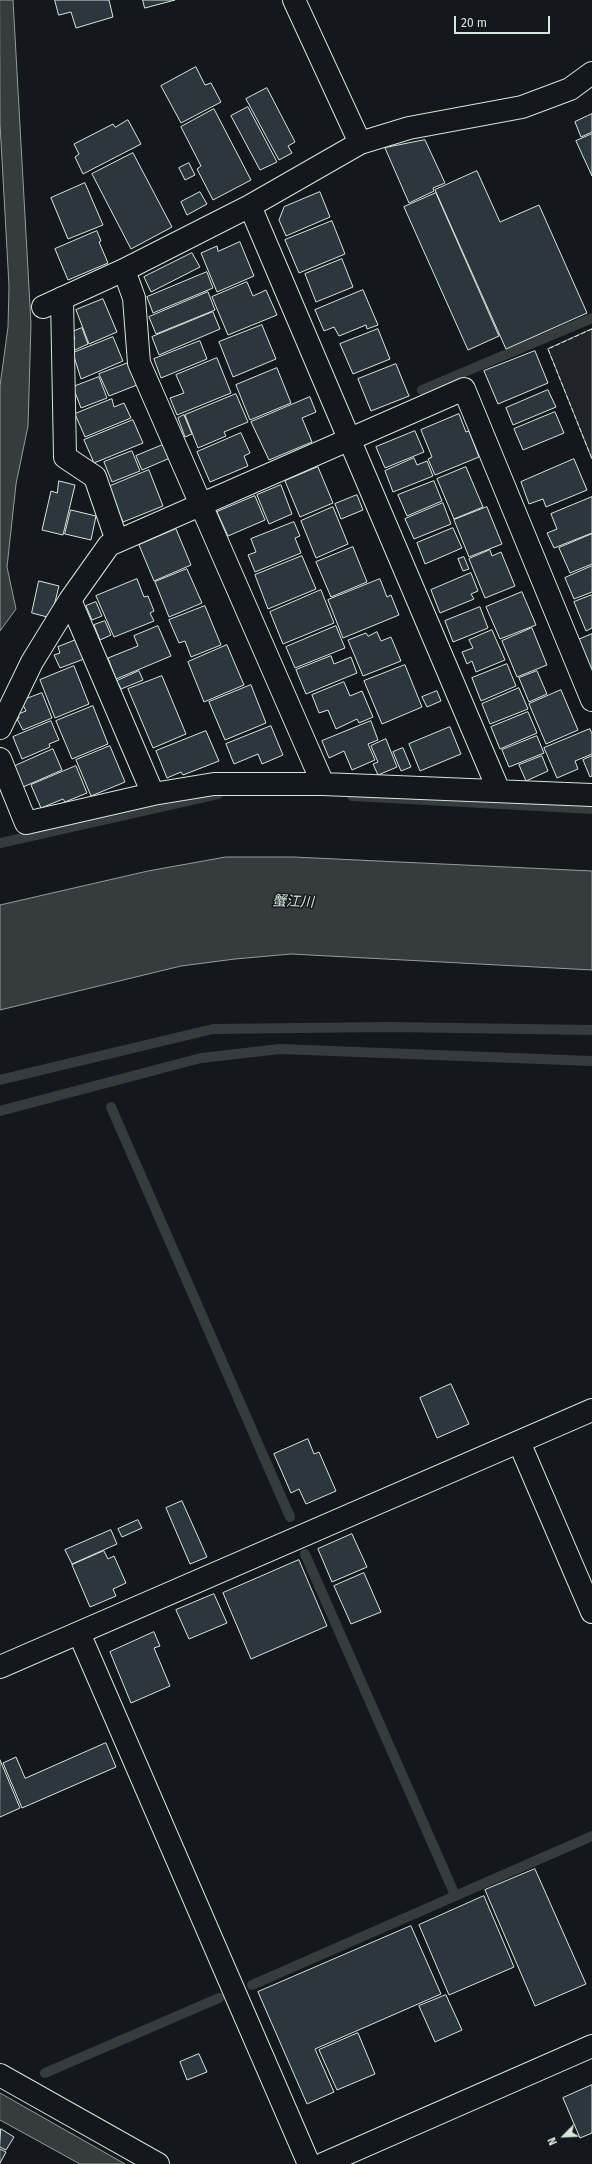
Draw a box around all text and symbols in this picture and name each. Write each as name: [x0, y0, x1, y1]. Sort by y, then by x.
scale bar: [456, 8, 552, 34]
text: 20 m: [461, 16, 487, 30]
water label: 蟹江川: [272, 893, 314, 911]
north arrow: [544, 2116, 584, 2156]
text: N: [545, 2135, 560, 2147]

